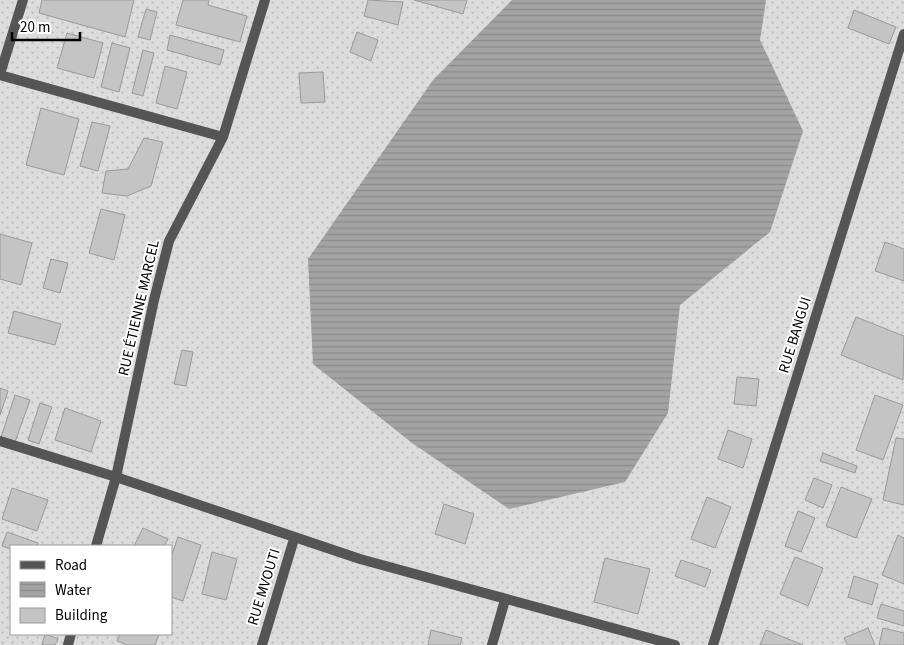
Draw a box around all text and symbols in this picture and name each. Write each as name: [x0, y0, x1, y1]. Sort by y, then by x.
scale bar: [12, 10, 80, 42]
text: 20 m: [20, 17, 50, 38]
street label: RUE ÉTIENNE MARCEL: [113, 238, 165, 378]
street label: RUE BANGUI: [773, 294, 817, 376]
legend: [10, 545, 172, 635]
street label: RUE MVOUTI: [242, 546, 286, 628]
text: Road: [55, 555, 87, 576]
text: Water: [55, 580, 92, 601]
text: Building: [55, 605, 108, 626]

